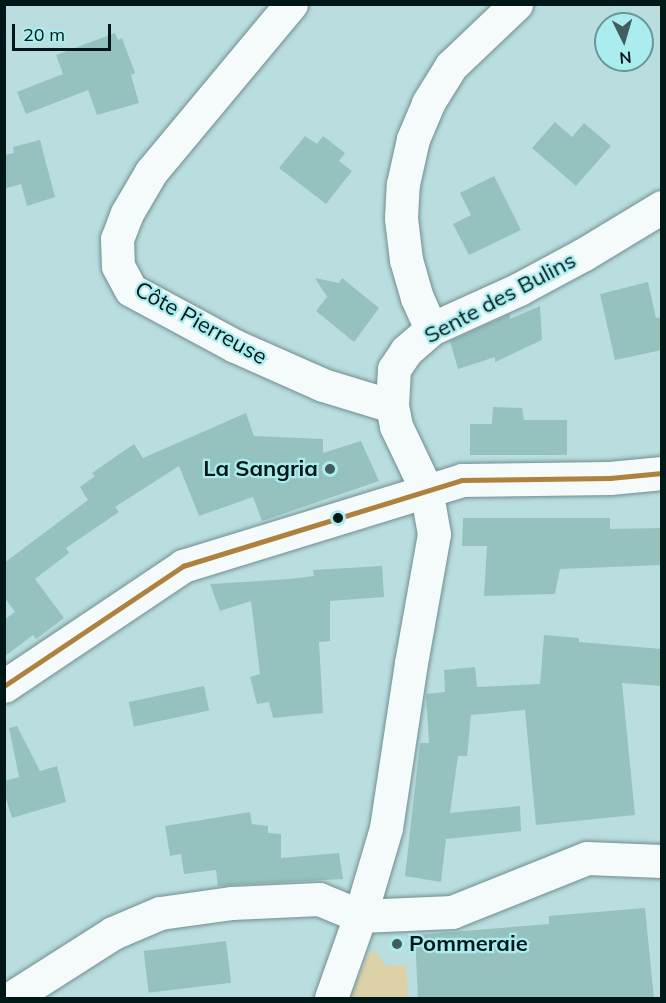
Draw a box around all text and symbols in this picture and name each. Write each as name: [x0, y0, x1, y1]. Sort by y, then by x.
scale bar: [15, 12, 114, 50]
north arrow: [594, 12, 654, 72]
text: 20 m: [23, 23, 65, 46]
text: N: [618, 47, 632, 68]
street label: Sente des Bulins: [420, 247, 580, 349]
street label: Côte Pierreuse: [130, 276, 272, 370]
place label: La Sangria: [203, 456, 318, 482]
marker: La Sangria: [323, 462, 337, 476]
unlabelled marker: [332, 512, 344, 524]
place label: Pommeraie: [409, 931, 528, 957]
marker: Pommeraie: [390, 937, 404, 951]

